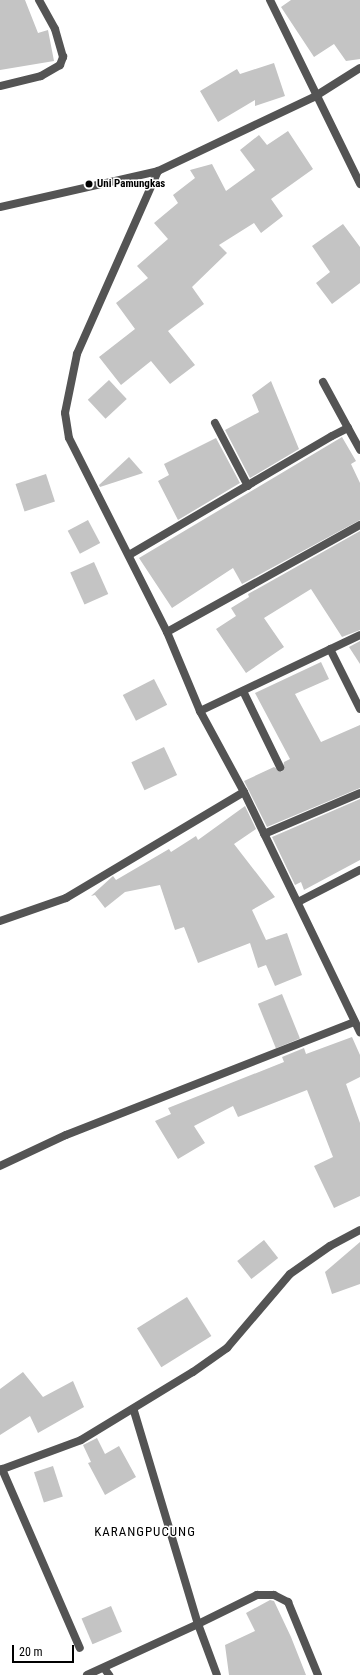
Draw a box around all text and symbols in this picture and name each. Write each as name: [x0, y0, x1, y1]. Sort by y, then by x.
place label: Uni Pamungkas: [97, 177, 165, 191]
marker: Uni Pamungkas: [84, 179, 94, 189]
district label: KARANGPUCUNG: [94, 1524, 196, 1540]
scale bar: [14, 1637, 76, 1663]
text: 20 m: [19, 1645, 43, 1659]

